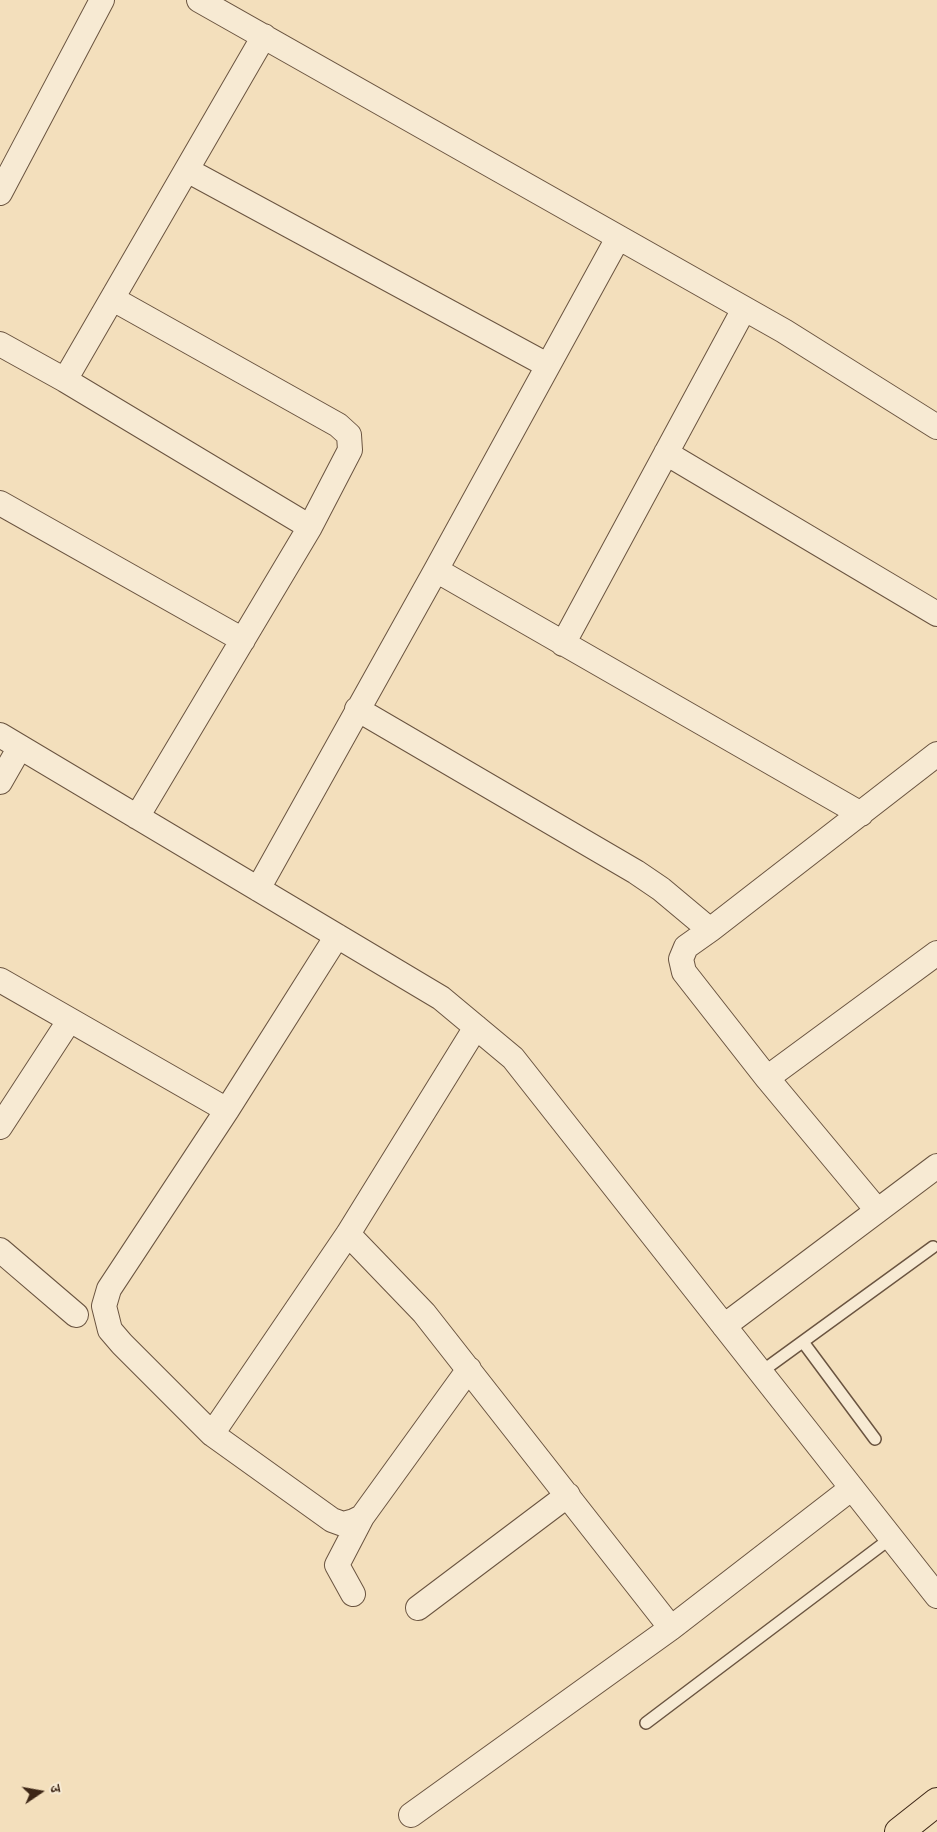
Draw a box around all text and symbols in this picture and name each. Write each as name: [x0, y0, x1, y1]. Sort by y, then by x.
north arrow: [15, 1767, 65, 1817]
text: उ: [46, 1784, 64, 1794]

